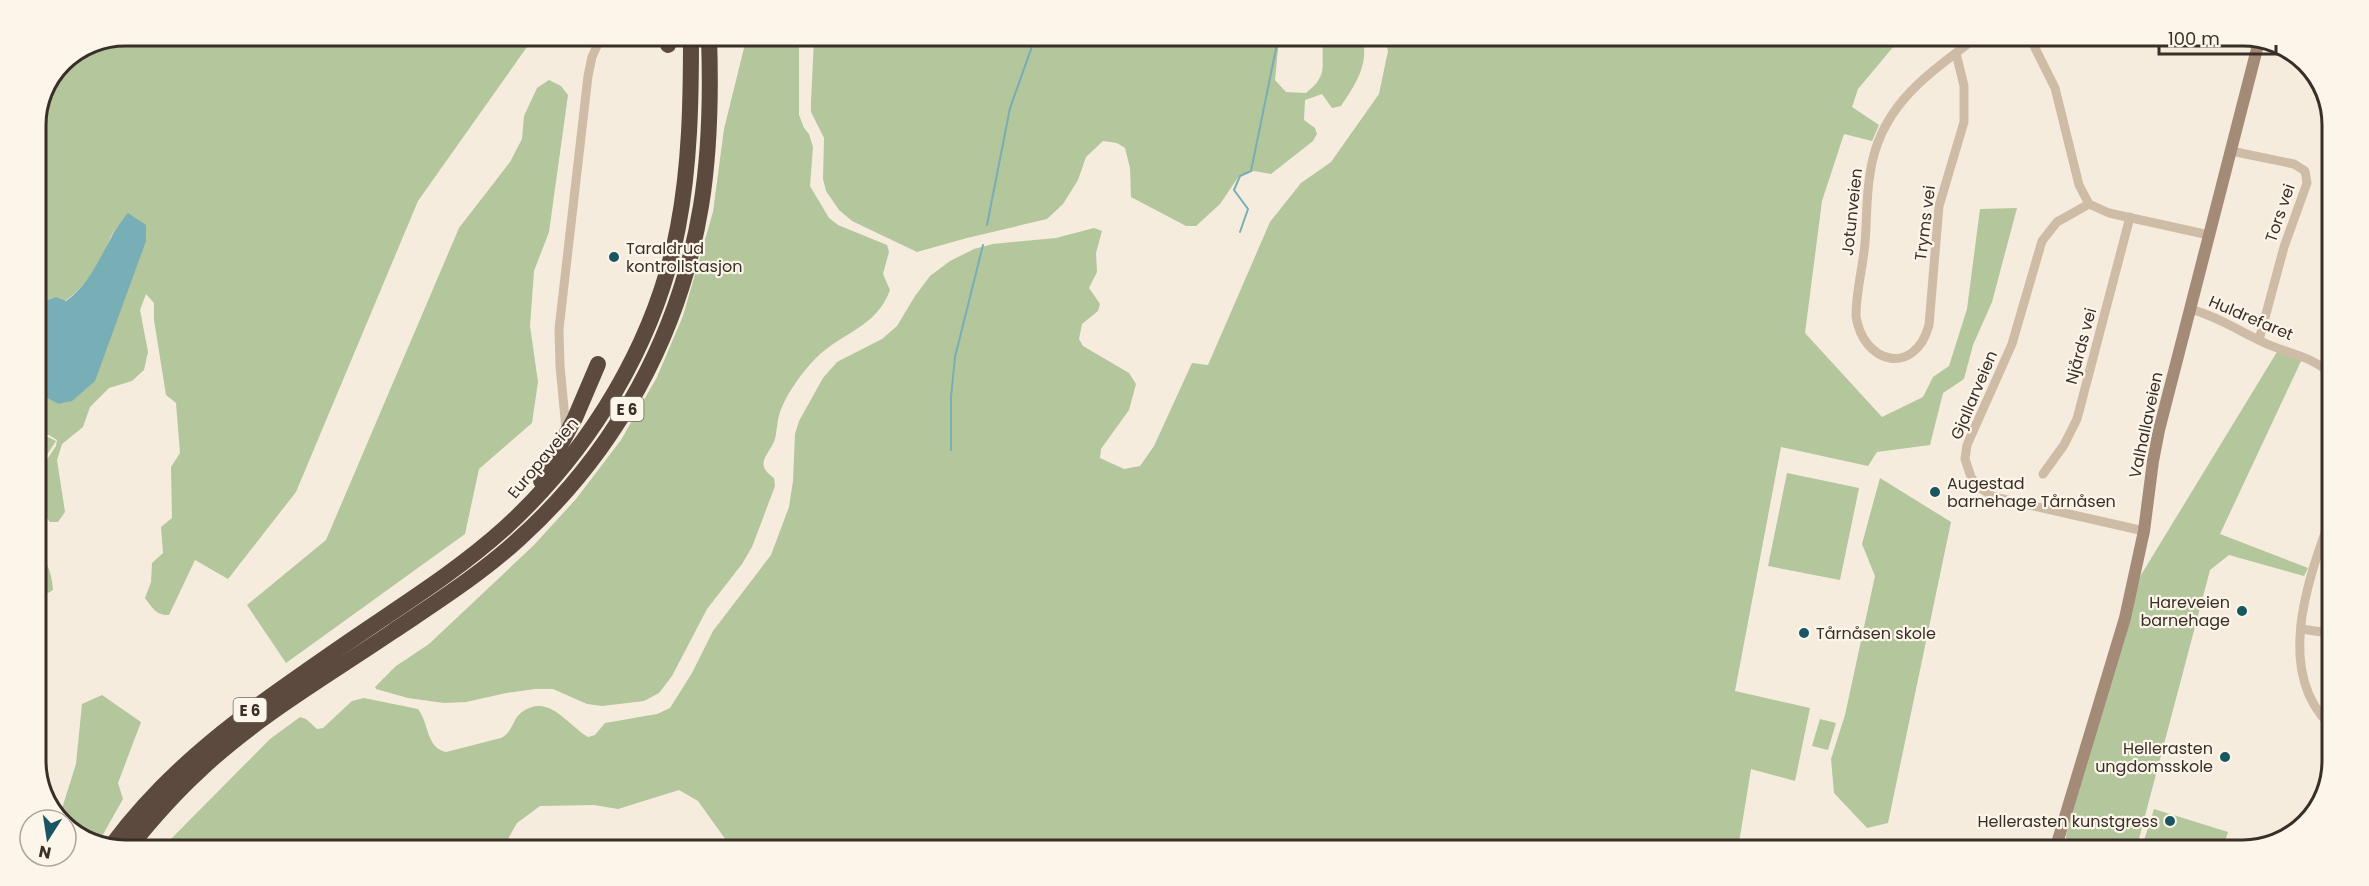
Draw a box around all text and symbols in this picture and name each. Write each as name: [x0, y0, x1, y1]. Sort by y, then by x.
scale bar: [2159, 18, 2276, 56]
text: 100 m: [2168, 26, 2220, 51]
street label: Jotunveien: [1836, 167, 1868, 257]
street label: Tors vei: [2259, 181, 2301, 245]
street label: Tryms vei: [1909, 184, 1941, 262]
place label: Taraldrud kontrollstasjon: [626, 237, 742, 278]
marker: Taraldrud kontrollstasjon: [607, 250, 621, 264]
street label: Huldrefaret: [2205, 290, 2297, 346]
street label: Njårds vei: [2060, 305, 2102, 387]
street label: Gjallarveien: [1945, 347, 2003, 443]
street label: Valhallaveien: [2123, 370, 2169, 480]
road number: E 6: [610, 397, 644, 421]
street label: Europaveien: [502, 413, 584, 503]
place label: Augestad barnehage Tårnåsen: [1947, 472, 2116, 513]
marker: Augestad barnehage Tårnåsen: [1928, 485, 1942, 499]
place label: Hareveien barnehage: [2140, 591, 2230, 632]
marker: Hareveien barnehage: [2235, 604, 2249, 618]
place label: Tårnåsen skole: [1816, 622, 1936, 645]
marker: Tårnåsen skole: [1797, 626, 1811, 640]
road number: E 6: [234, 698, 266, 722]
place label: Hellerasten ungdomsskole: [2095, 737, 2213, 778]
marker: Hellerasten ungdomsskole: [2218, 750, 2232, 764]
north arrow: [18, 808, 78, 868]
place label: Hellerasten kunstgress: [1978, 810, 2158, 833]
marker: Hellerasten kunstgress: [2163, 814, 2177, 828]
text: N: [37, 840, 53, 865]

